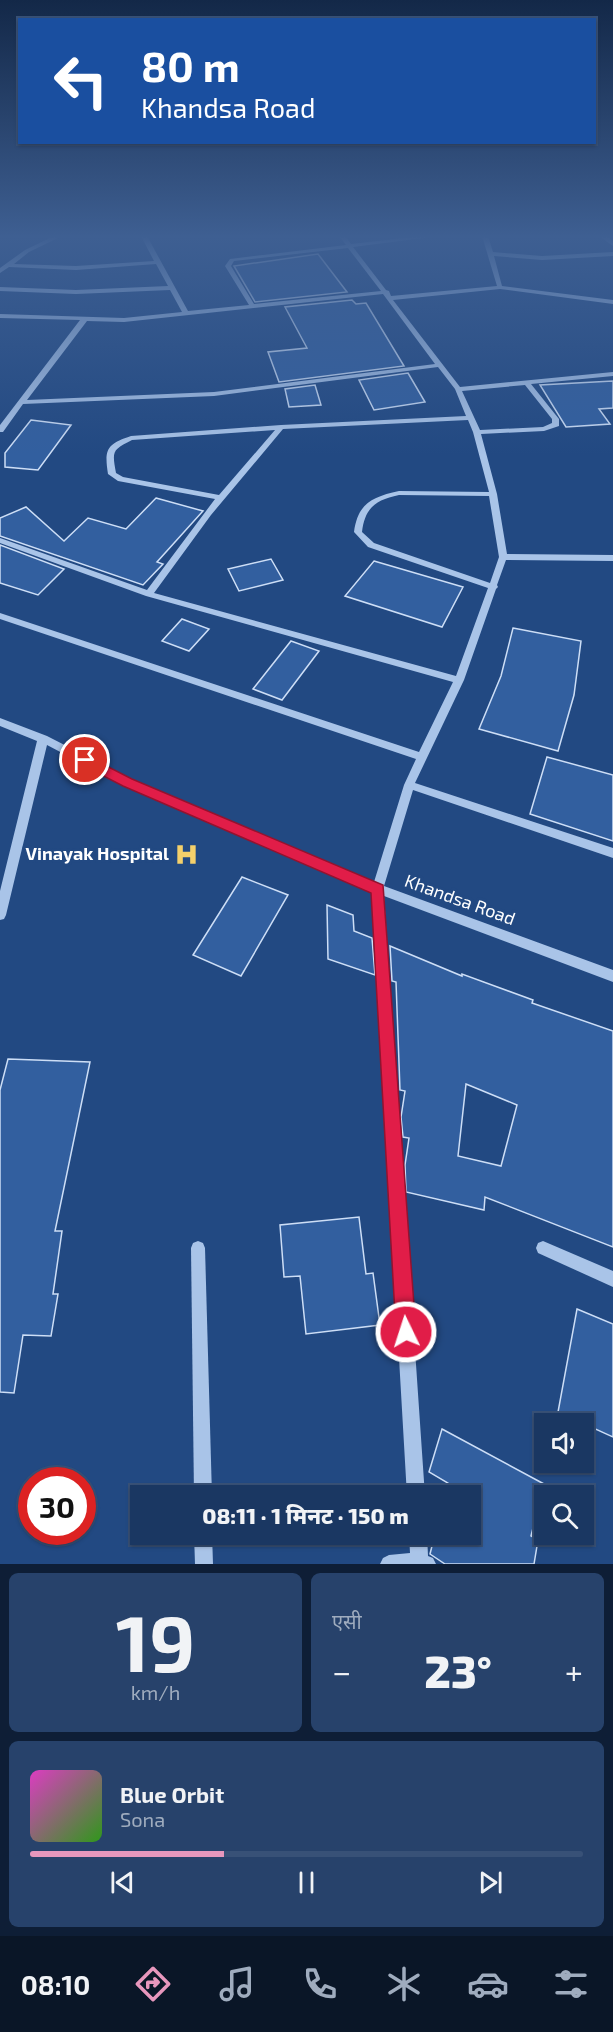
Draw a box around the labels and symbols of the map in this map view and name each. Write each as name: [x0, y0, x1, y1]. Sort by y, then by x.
pin: [59, 734, 110, 785]
hospital icon: Vinayak Hospital: [174, 841, 200, 867]
place label: Vinayak Hospital: [25, 842, 169, 864]
street label: Khandsa Road: [402, 869, 519, 929]
position arrow: [374, 1300, 438, 1364]
speed limit sign: 30: [18, 1467, 96, 1545]

